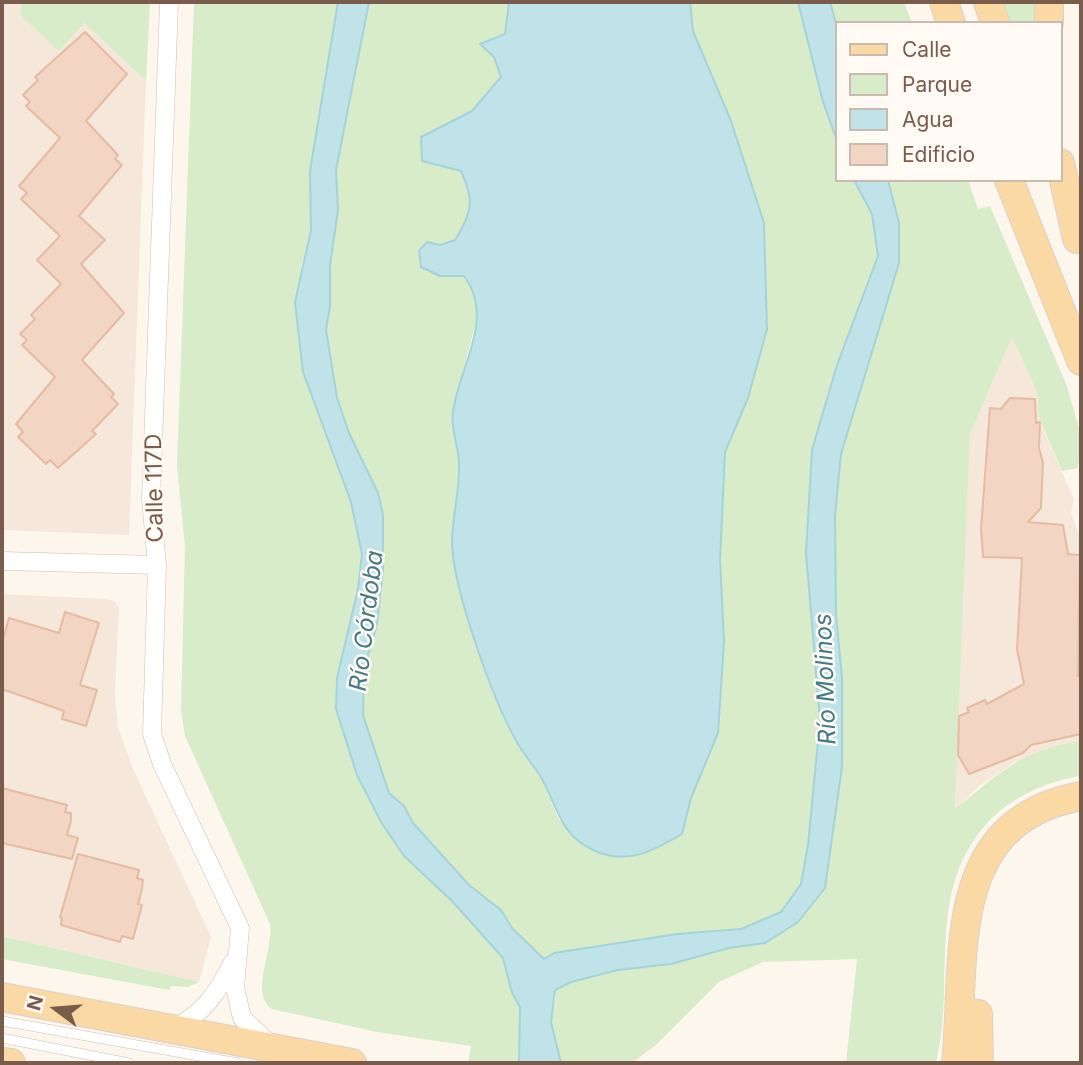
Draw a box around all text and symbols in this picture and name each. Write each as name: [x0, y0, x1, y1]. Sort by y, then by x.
legend: [834, 21, 1062, 182]
text: Calle: [902, 37, 952, 62]
text: Parque: [902, 72, 972, 97]
text: Agua: [902, 107, 954, 132]
text: Edificio: [902, 142, 975, 167]
street label: Calle 117D: [140, 433, 170, 543]
water label: Río Córdoba: [344, 549, 390, 693]
water label: Río Molinos: [809, 613, 843, 745]
north arrow: [21, 974, 91, 1044]
text: N: [22, 993, 48, 1013]

